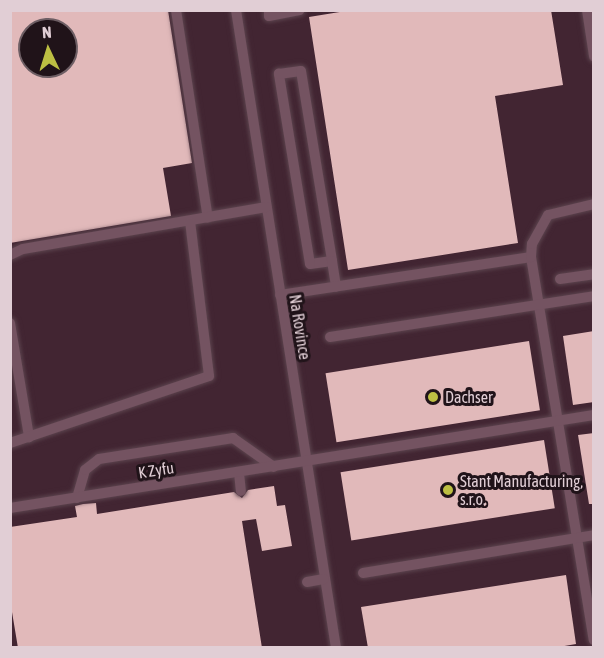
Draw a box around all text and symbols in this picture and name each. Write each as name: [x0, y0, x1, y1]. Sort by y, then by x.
north arrow: [18, 18, 78, 78]
text: N: [42, 23, 52, 41]
street label: Na Rovince: [285, 293, 315, 361]
place label: Dachser: [445, 387, 493, 407]
marker: Dachser: [426, 390, 440, 404]
street label: K Zyfu: [137, 458, 175, 482]
place label: Stant Manufacturing, s.r.o.: [460, 471, 583, 509]
marker: Stant Manufacturing, s.r.o.: [441, 483, 455, 497]

